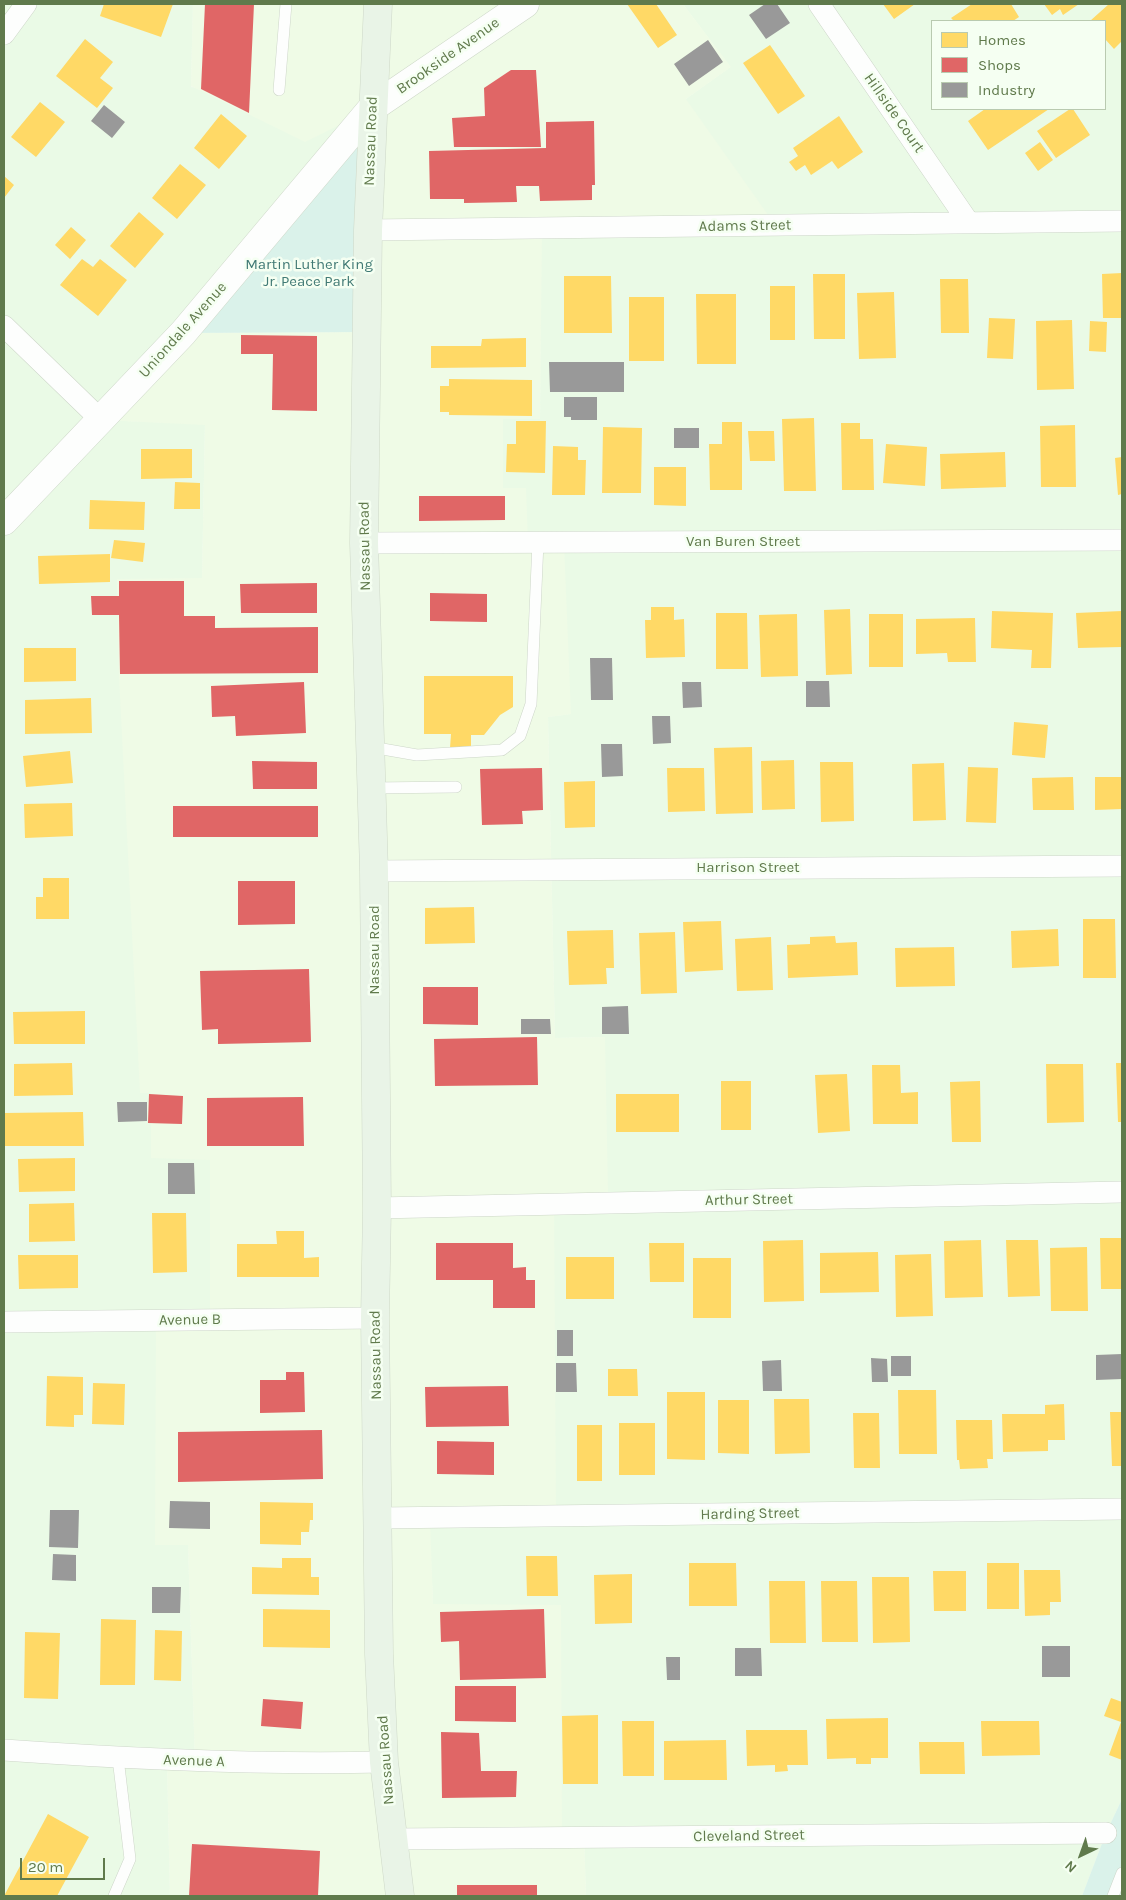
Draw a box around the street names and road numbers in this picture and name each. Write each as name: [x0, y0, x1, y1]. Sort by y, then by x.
street label: Brookside Avenue: [393, 14, 503, 98]
street label: Hillside Court: [860, 70, 928, 156]
street label: Nassau Road: [360, 96, 382, 186]
street label: Adams Street: [699, 216, 791, 236]
street label: Uniondale Avenue: [135, 278, 231, 382]
street label: Nassau Road: [355, 501, 375, 591]
street label: Van Buren Street: [686, 533, 800, 551]
street label: Harrison Street: [696, 859, 800, 877]
street label: Nassau Road: [366, 905, 384, 995]
street label: Arthur Street: [705, 1190, 793, 1210]
street label: Avenue B: [159, 1310, 221, 1330]
street label: Nassau Road: [366, 1310, 386, 1400]
street label: Harding Street: [700, 1504, 800, 1524]
street label: Nassau Road: [374, 1715, 398, 1805]
street label: Avenue A: [163, 1751, 225, 1771]
street label: Cleveland Street: [693, 1826, 805, 1846]

